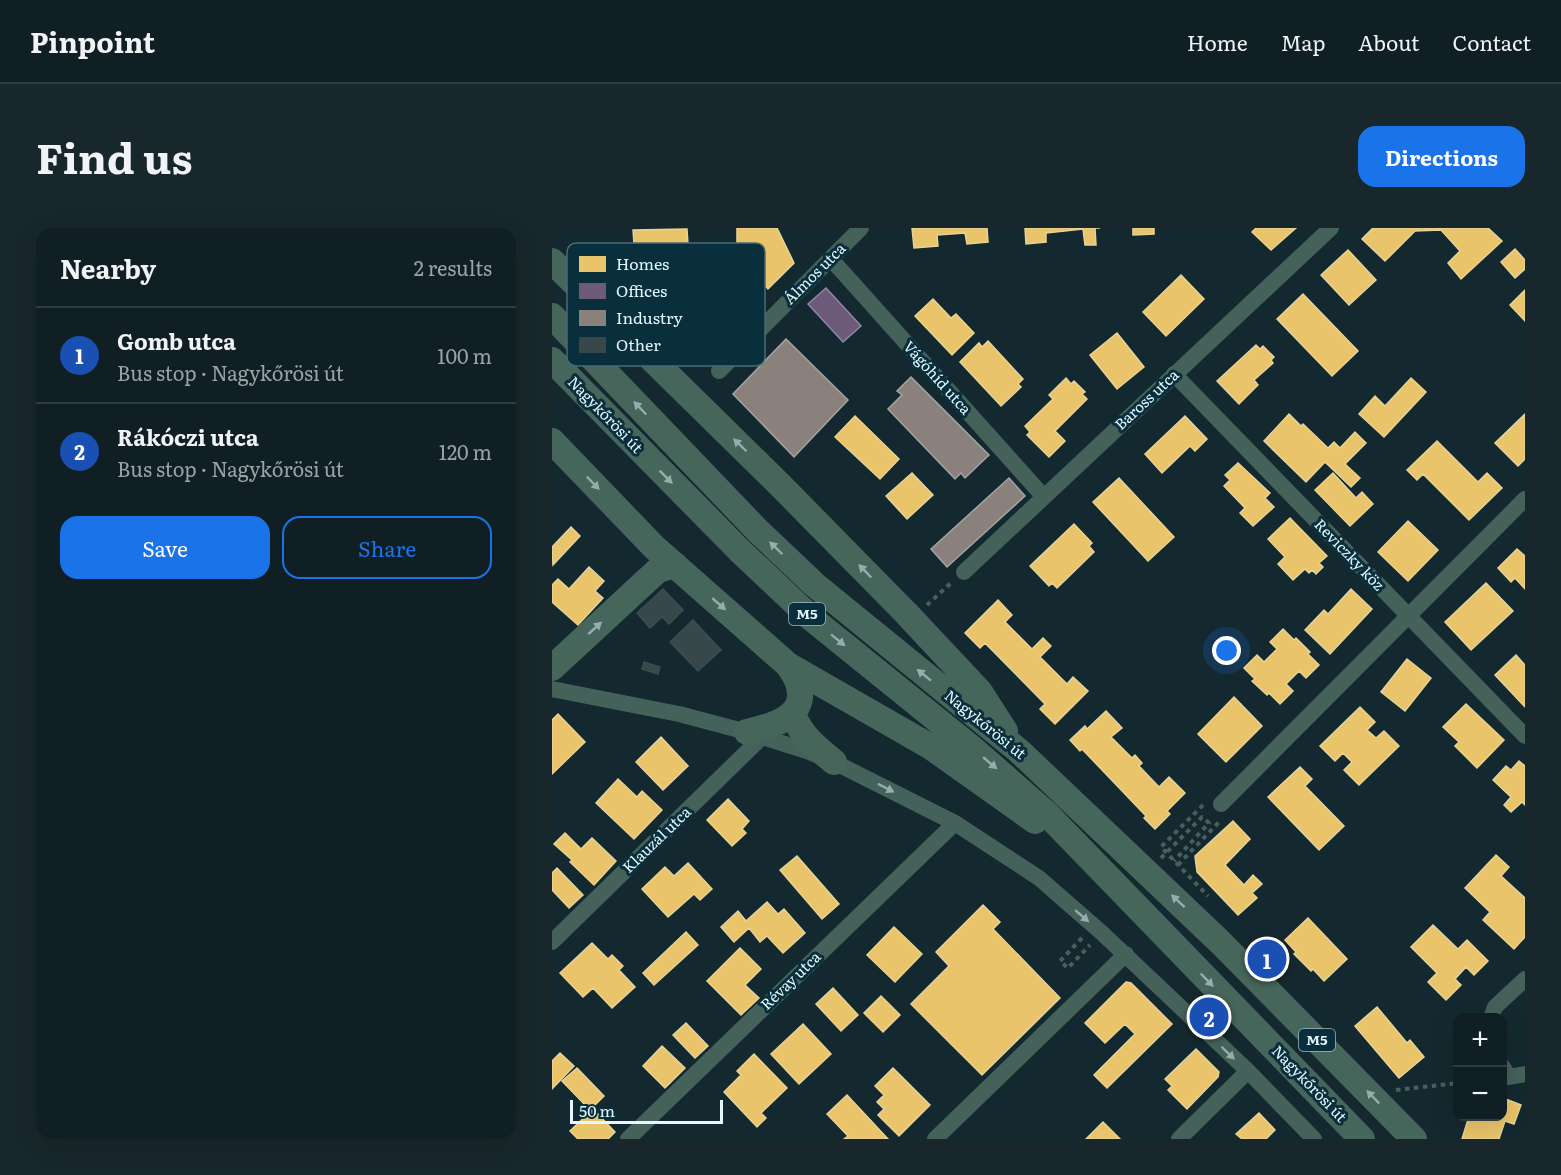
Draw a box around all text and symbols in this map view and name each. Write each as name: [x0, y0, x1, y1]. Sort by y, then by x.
text: Pinpoint: [30, 20, 155, 62]
text: Home: [1187, 26, 1248, 57]
text: Map: [1281, 26, 1325, 57]
text: About: [1358, 26, 1420, 57]
text: Contact: [1453, 26, 1531, 57]
text: Find us: [36, 125, 193, 187]
button: Directions: [1358, 126, 1525, 187]
street label: Álmos utca: [778, 236, 851, 309]
legend: [567, 243, 765, 366]
text: Nearby: [60, 248, 156, 287]
text: Homes: [616, 251, 669, 275]
text: 2 results: [414, 252, 492, 282]
text: Offices: [616, 278, 667, 302]
text: Industry: [616, 305, 684, 329]
text: Gomb utca: [117, 324, 236, 357]
text: Other: [616, 332, 661, 356]
street label: Vágóhíd utca: [899, 335, 978, 420]
text: 1: [75, 340, 84, 370]
text: 100 m: [437, 340, 492, 370]
text: Bus stop · Nagykőrösi út: [117, 357, 344, 387]
street label: Baross utca: [1109, 362, 1184, 435]
street label: Nagykőrösi út: [563, 370, 649, 458]
one-way arrow: [633, 400, 647, 415]
text: Rákóczi utca: [117, 420, 259, 453]
text: 2: [74, 436, 85, 466]
text: 120 m: [439, 436, 492, 466]
one-way arrow: [733, 439, 747, 453]
text: Bus stop · Nagykőrösi út: [117, 453, 344, 483]
one-way arrow: [659, 470, 673, 484]
one-way arrow: [585, 476, 599, 490]
street label: Reviczky köz: [1310, 513, 1390, 595]
button: Save: [60, 516, 270, 579]
button: Share: [282, 516, 492, 579]
one-way arrow: [769, 541, 783, 555]
one-way arrow: [858, 565, 872, 579]
one-way arrow: [711, 597, 726, 610]
road number: M5: [789, 603, 825, 625]
one-way arrow: [588, 621, 603, 635]
one-way arrow: [830, 633, 845, 646]
your location: [1212, 636, 1241, 665]
one-way arrow: [916, 668, 932, 681]
street label: Nagykőrösi út: [940, 684, 1032, 764]
one-way arrow: [982, 756, 997, 769]
one-way arrow: [877, 783, 895, 793]
street label: Klauzál utca: [616, 800, 696, 878]
one-way arrow: [1171, 895, 1185, 909]
one-way arrow: [1074, 909, 1089, 922]
pin: 1: [1248, 936, 1286, 982]
street label: Révay utca: [755, 945, 826, 1015]
one-way arrow: [1200, 973, 1214, 988]
pin: 2: [1190, 994, 1228, 1040]
map controls: [1453, 1013, 1507, 1121]
button: +: [1453, 1013, 1507, 1067]
road number: M5: [1299, 1029, 1335, 1051]
street label: Nagykőrösi út: [1267, 1039, 1353, 1127]
one-way arrow: [1221, 1045, 1235, 1059]
button: −: [1453, 1067, 1507, 1121]
one-way arrow: [1366, 1091, 1380, 1105]
scale bar: [570, 1097, 723, 1124]
text: 50 m: [579, 1098, 615, 1122]

